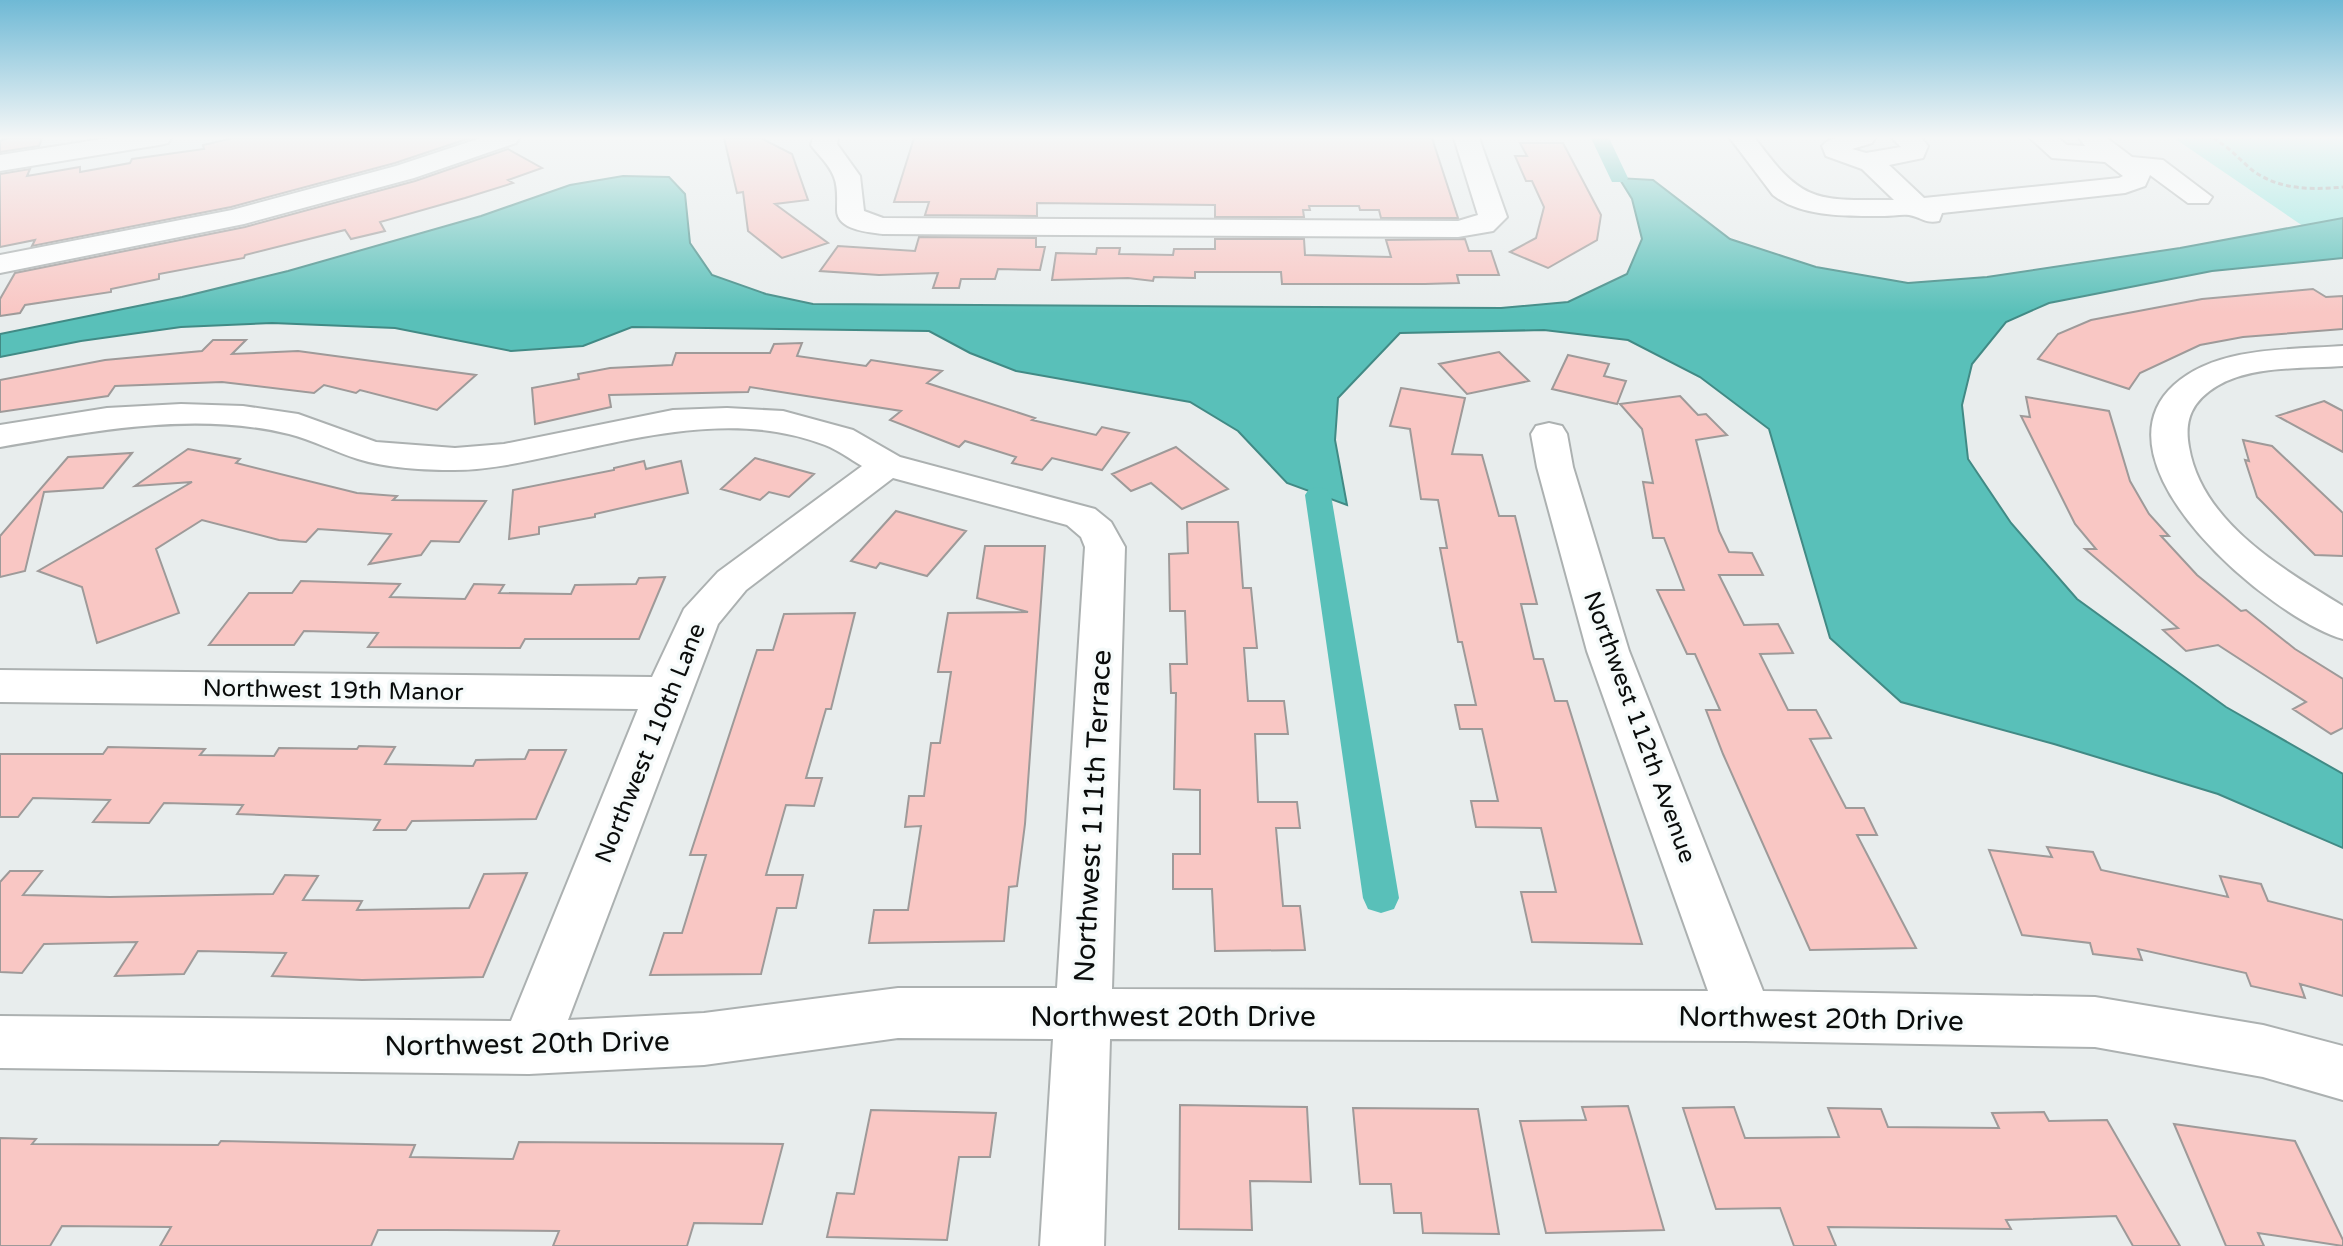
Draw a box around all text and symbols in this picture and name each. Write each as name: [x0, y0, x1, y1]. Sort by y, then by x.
street label: Northwest 112th Avenue: [1577, 588, 1702, 867]
street label: Northwest 110th Lane: [589, 619, 712, 867]
street label: Northwest 111th Terrace: [1067, 649, 1119, 983]
street label: Northwest 19th Manor: [202, 674, 464, 707]
street label: Northwest 20th Drive: [1030, 1000, 1316, 1034]
street label: Northwest 20th Drive: [1678, 1000, 1964, 1038]
street label: Northwest 20th Drive: [384, 1025, 670, 1063]

